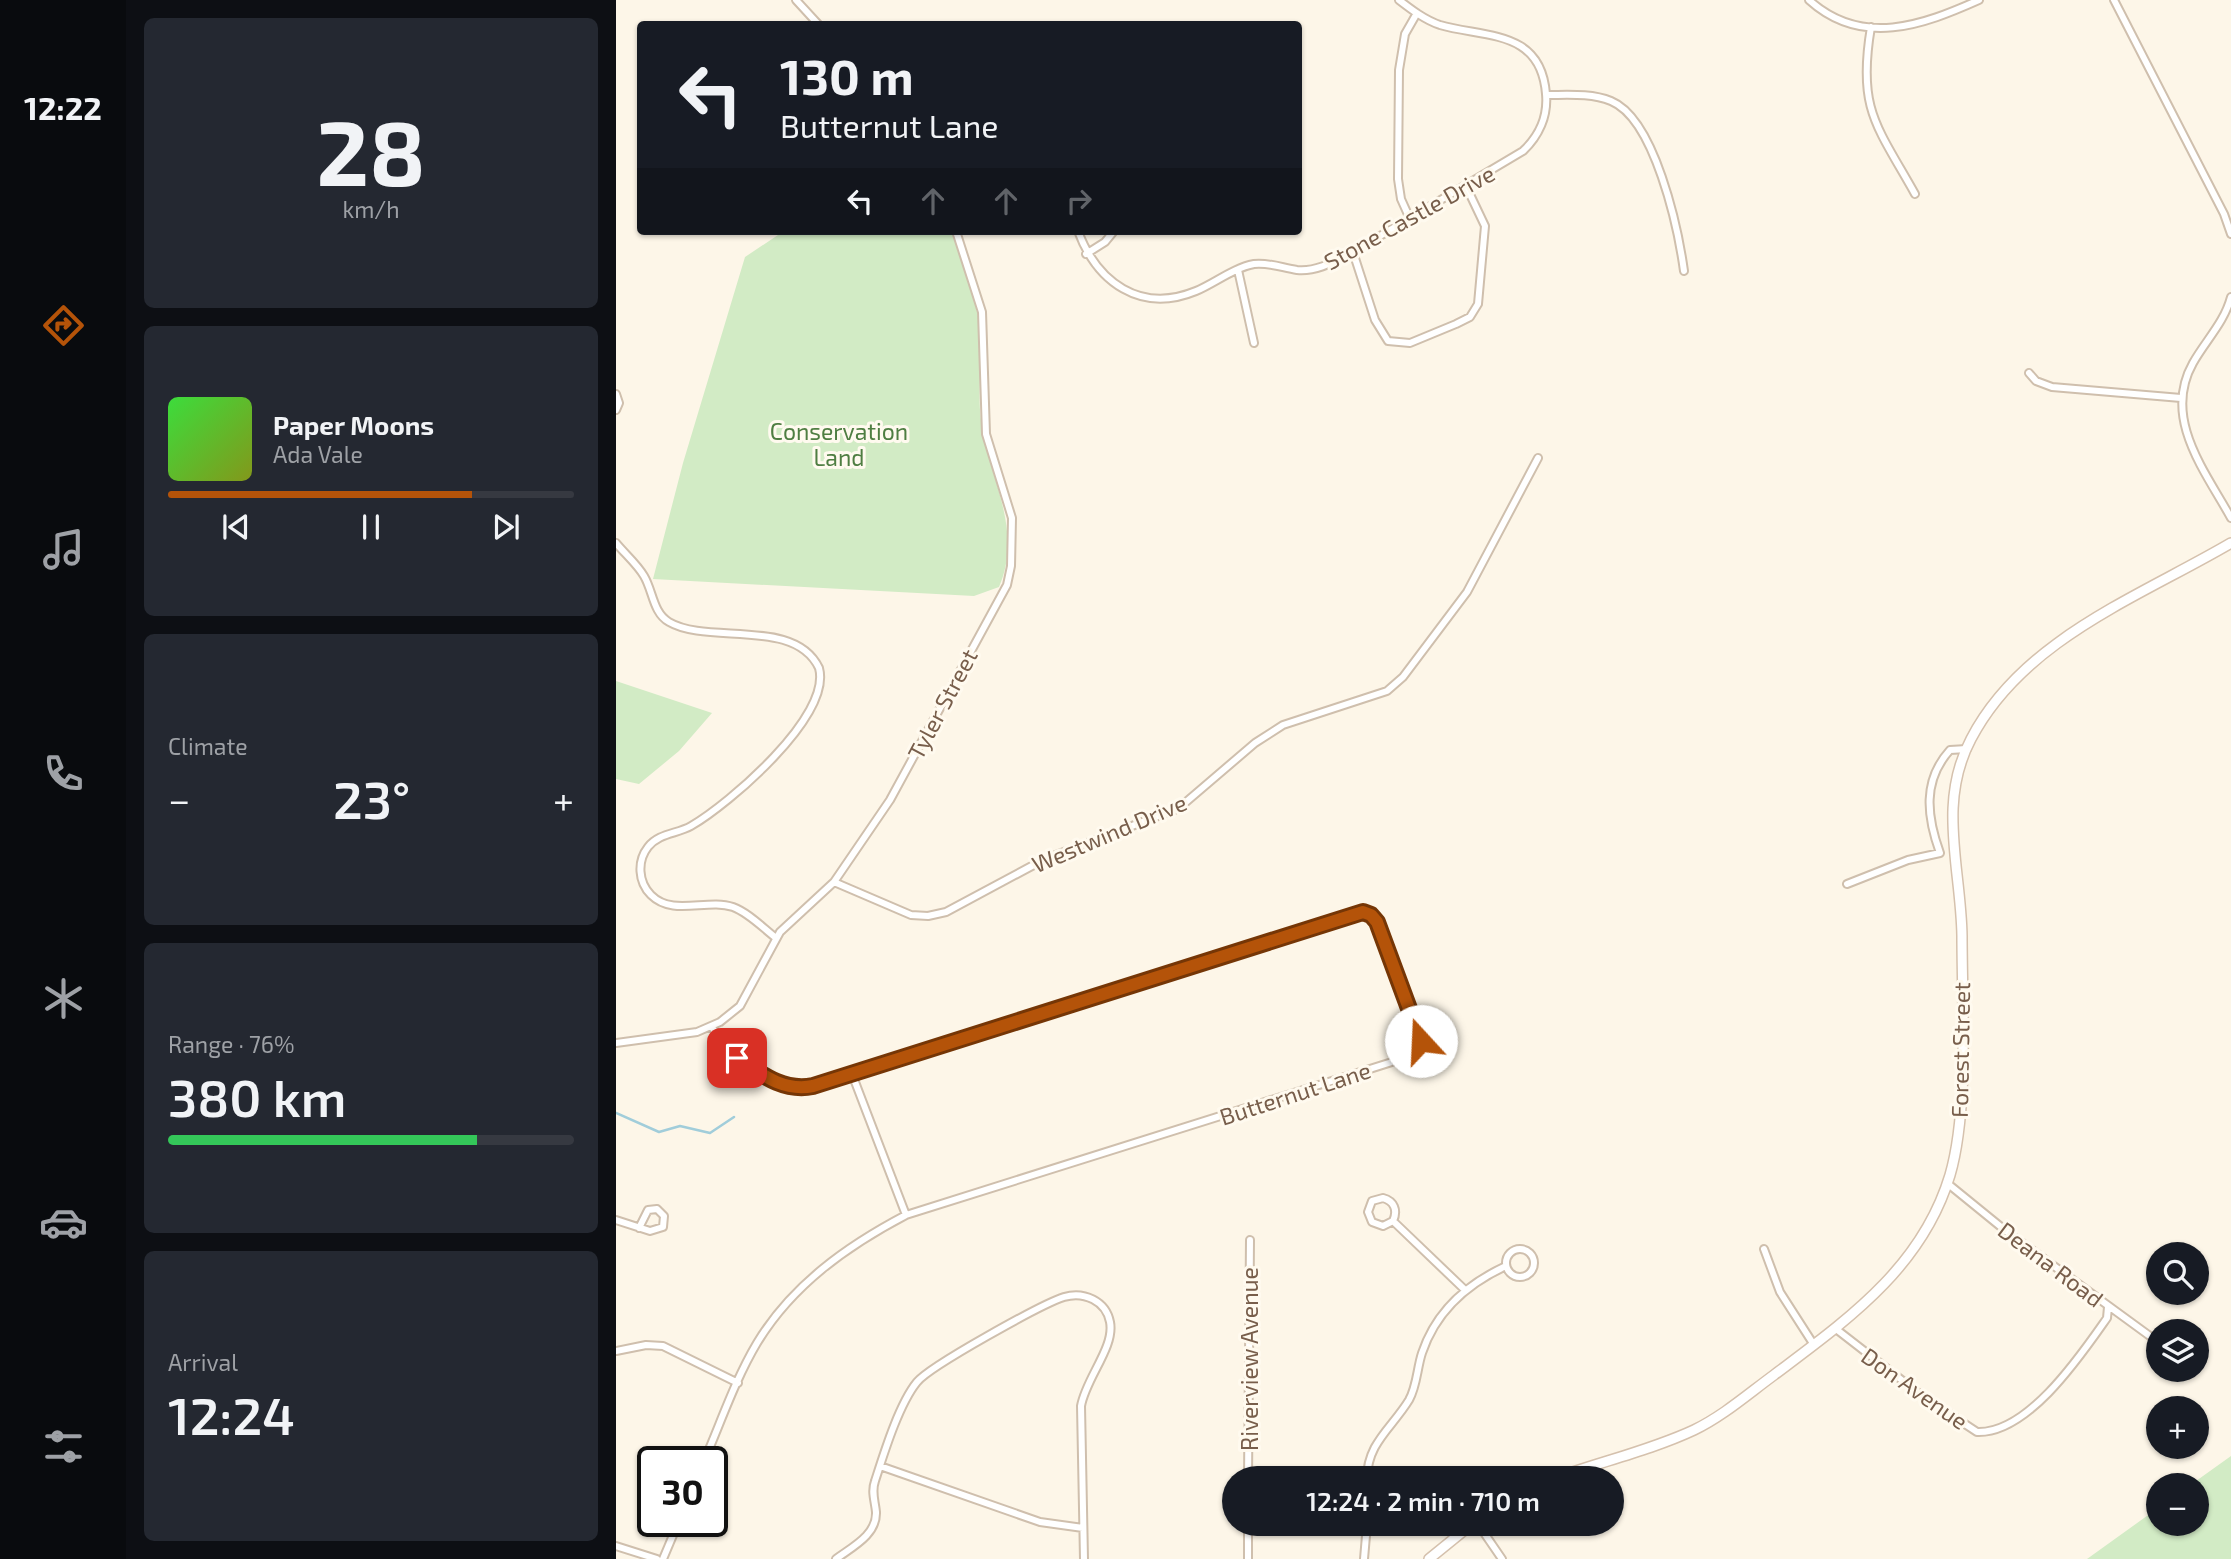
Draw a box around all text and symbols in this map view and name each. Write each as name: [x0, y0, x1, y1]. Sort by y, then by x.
text: 130 m: [780, 46, 914, 105]
icon: left: [665, 49, 756, 140]
text: 12:22: [24, 88, 102, 126]
text: 28: [316, 95, 426, 204]
text: Butternut Lane: [780, 106, 998, 144]
street label: Stone Castle Drive: [1319, 159, 1499, 275]
icon: left: [841, 182, 879, 220]
icon: ahead: [914, 182, 952, 220]
icon: ahead: [987, 182, 1025, 220]
icon: right: [1060, 182, 1098, 220]
text: km/h: [342, 195, 400, 223]
icon: directions: [39, 301, 88, 350]
text: Paper Moons: [273, 409, 434, 440]
park label: Conservation Land: [770, 417, 908, 471]
text: Ada Vale: [273, 440, 363, 468]
icon: previous: [217, 508, 255, 546]
icon: pause: [352, 508, 390, 546]
icon: next: [487, 508, 525, 546]
icon: music: [39, 525, 88, 574]
street label: Tyler Street: [901, 644, 983, 764]
text: Climate: [168, 732, 248, 760]
icon: phone: [39, 749, 88, 798]
text: 23°: [333, 767, 410, 829]
text: −: [168, 776, 190, 822]
text: +: [553, 776, 574, 822]
street label: Westwind Drive: [1028, 788, 1190, 878]
icon: climate: [39, 974, 88, 1023]
street label: Forest Street: [1945, 982, 1975, 1118]
position arrow: [1384, 1004, 1458, 1078]
pin: [707, 1028, 767, 1088]
text: Range · 76%: [168, 1030, 294, 1058]
icon: arrive: [718, 1039, 756, 1077]
street label: Butternut Lane: [1216, 1055, 1374, 1131]
text: 380 km: [168, 1065, 347, 1127]
icon: car: [39, 1198, 88, 1247]
street label: Deana Road: [1993, 1215, 2109, 1313]
map controls: [2146, 1242, 2209, 1536]
button: search: [2146, 1242, 2209, 1305]
street label: Riverview Avenue: [1235, 1267, 1263, 1451]
button: layers: [2146, 1319, 2209, 1382]
street label: Don Avenue: [1856, 1341, 1974, 1435]
text: Arrival: [168, 1348, 238, 1376]
text: 12:24: [168, 1383, 295, 1445]
button: +: [2146, 1396, 2209, 1459]
icon: filters: [39, 1422, 88, 1471]
speed limit sign: 30: [637, 1446, 728, 1537]
button: −: [2146, 1473, 2209, 1536]
text: 12:24 · 2 min · 710 m: [1306, 1485, 1540, 1516]

